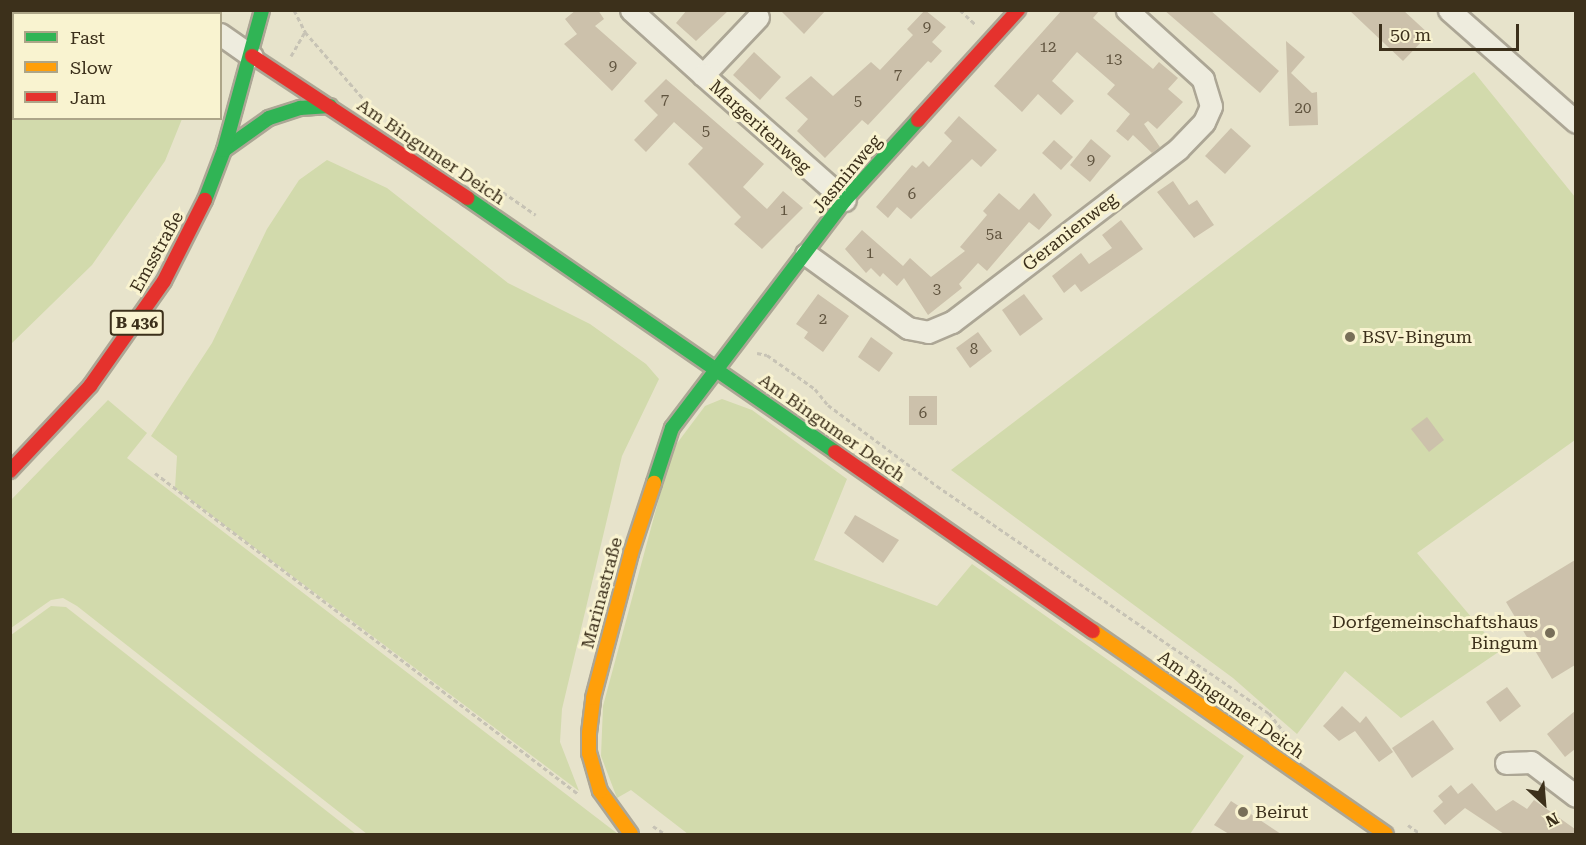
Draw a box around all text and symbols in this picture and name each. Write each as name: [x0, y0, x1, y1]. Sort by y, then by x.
legend: [12, 12, 222, 120]
scale bar: [1382, 12, 1522, 50]
house number: 9: [923, 19, 931, 37]
text: 50 m: [1390, 24, 1431, 45]
text: Fast: [70, 27, 105, 48]
house number: 12: [1040, 39, 1056, 57]
house number: 13: [1106, 51, 1122, 69]
text: Slow: [70, 57, 112, 78]
house number: 9: [609, 58, 617, 76]
house number: 7: [894, 66, 902, 84]
street label: Margeritenweg: [705, 76, 815, 178]
text: Jam: [70, 87, 106, 108]
house number: 7: [661, 91, 669, 109]
house number: 5: [854, 93, 862, 111]
street label: Am Bingumer Deich: [353, 94, 509, 210]
house number: 20: [1295, 100, 1311, 118]
house number: 5: [702, 123, 710, 141]
street label: Jasminweg: [808, 130, 886, 218]
house number: 9: [1087, 152, 1095, 170]
house number: 6: [908, 186, 916, 204]
street label: Geranienweg: [1018, 188, 1122, 276]
house number: 1: [780, 202, 788, 220]
street label: Emsstraße: [126, 208, 188, 296]
house number: 5a: [986, 226, 1002, 244]
house number: 1: [866, 245, 874, 263]
house number: 3: [933, 281, 941, 299]
road number: B 436: [108, 310, 166, 336]
house number: 2: [819, 311, 827, 329]
place label: BSV-Bingum: [1362, 326, 1472, 348]
marker: BSV-Bingum: [1343, 330, 1357, 344]
house number: 8: [970, 341, 978, 359]
street label: Am Bingumer Deich: [755, 369, 909, 487]
house number: 6: [919, 405, 927, 423]
street label: Marinastraße: [577, 535, 627, 651]
place label: Dorfgemeinschaftshaus Bingum: [1332, 612, 1538, 654]
marker: Dorfgemeinschaftshaus Bingum: [1543, 626, 1557, 640]
street label: Am Bingumer Deich: [1154, 646, 1308, 764]
north arrow: [1514, 773, 1574, 833]
place label: Beirut: [1255, 801, 1308, 823]
marker: Beirut: [1236, 805, 1250, 819]
text: N: [1542, 808, 1562, 831]

